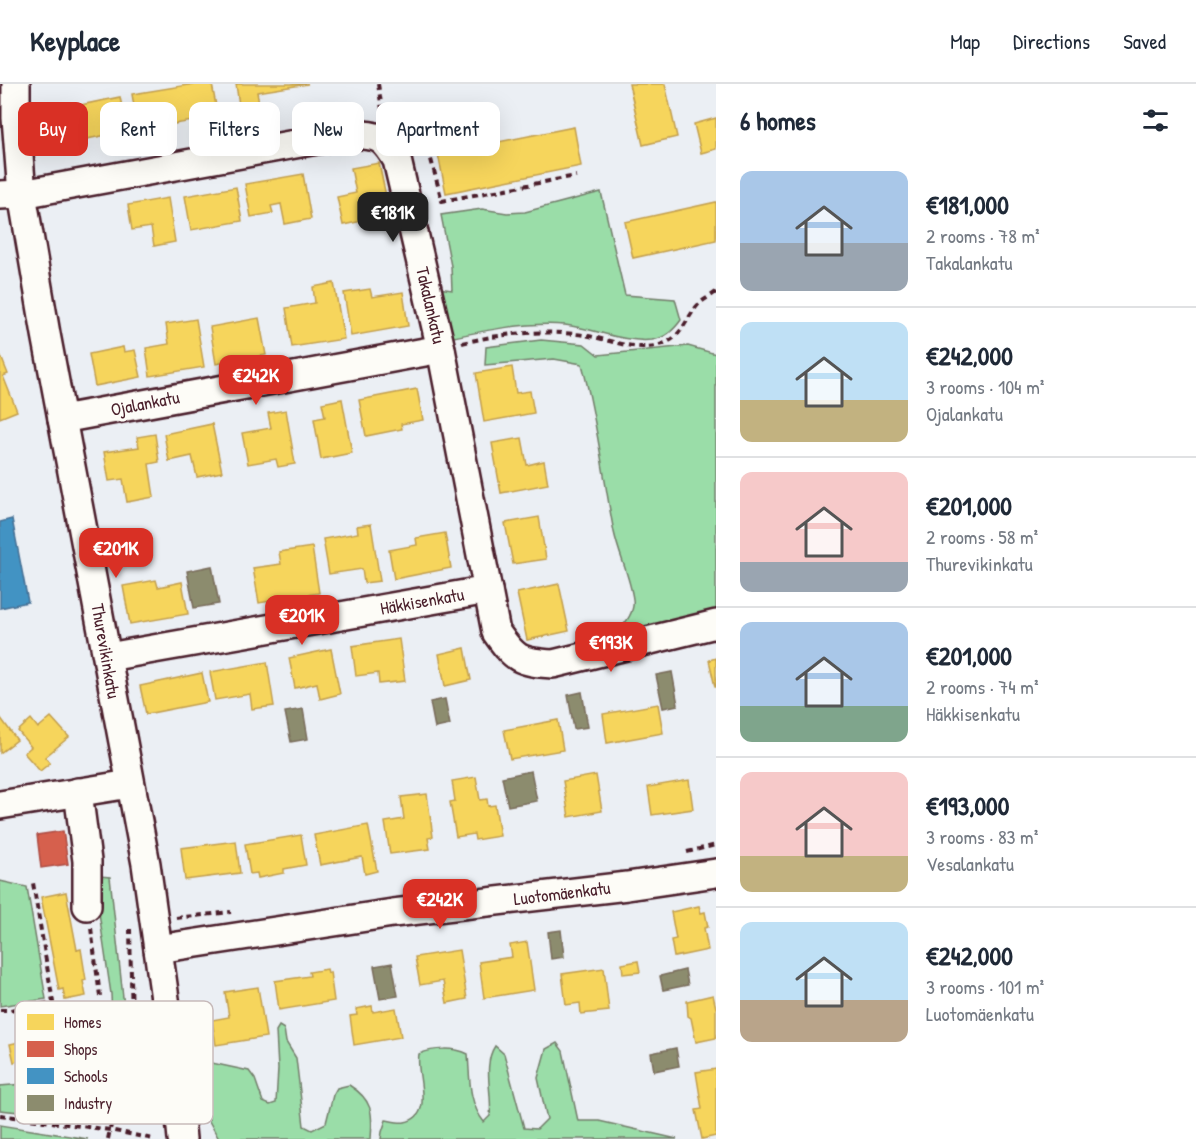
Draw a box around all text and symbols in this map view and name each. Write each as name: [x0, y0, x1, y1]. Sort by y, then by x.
text: Keyplace: [30, 22, 120, 60]
text: Map: [950, 27, 980, 56]
text: Directions: [1013, 27, 1090, 56]
text: Saved: [1123, 27, 1166, 56]
chip: Buy: [18, 102, 88, 156]
chip: Rent: [100, 102, 177, 156]
chip: Filters: [189, 102, 280, 156]
chip: New: [292, 102, 364, 156]
chip: Apartment: [376, 102, 500, 156]
text: 6 homes: [740, 103, 816, 138]
icon: filters: [1139, 104, 1172, 137]
text: €181,000: [926, 187, 1009, 222]
pin: €181K: [351, 192, 435, 243]
icon: home: [788, 195, 860, 267]
text: €181K: [371, 198, 415, 225]
text: 2 rooms · 78 m²: [926, 222, 1040, 249]
text: Takalankatu: [926, 249, 1013, 276]
street label: Takalankatu: [410, 264, 452, 346]
text: €242,000: [926, 338, 1013, 373]
icon: home: [788, 346, 860, 418]
pin: €242K: [214, 355, 298, 406]
text: €242K: [233, 361, 279, 388]
text: 3 rooms · 104 m²: [926, 373, 1044, 400]
street label: Ojalankatu: [109, 384, 181, 422]
text: Ojalankatu: [926, 400, 1003, 427]
text: €201,000: [926, 488, 1012, 523]
icon: home: [788, 496, 860, 568]
text: 2 rooms · 58 m²: [926, 523, 1038, 550]
pin: €201K: [74, 528, 158, 579]
text: €201K: [93, 534, 139, 561]
text: Thurevikinkatu: [926, 550, 1033, 577]
street label: Häkkisenkatu: [378, 581, 466, 621]
pin: €201K: [260, 595, 344, 646]
text: €201K: [279, 601, 325, 628]
street label: Thurevikinkatu: [85, 602, 127, 700]
pin: €193K: [569, 622, 653, 673]
text: €193K: [589, 628, 633, 655]
text: €201,000: [926, 638, 1012, 673]
icon: home: [788, 646, 860, 718]
text: 2 rooms · 74 m²: [926, 673, 1038, 700]
text: Häkkisenkatu: [926, 700, 1020, 727]
text: €193,000: [926, 788, 1009, 823]
icon: home: [788, 796, 860, 868]
text: 3 rooms · 83 m²: [926, 823, 1038, 850]
text: Vesalankatu: [926, 850, 1014, 877]
street label: Luotomäenkatu: [512, 875, 612, 911]
pin: €242K: [398, 879, 482, 930]
text: €242K: [417, 885, 463, 912]
text: €242,000: [926, 938, 1013, 973]
icon: home: [788, 946, 860, 1018]
text: 3 rooms · 101 m²: [926, 973, 1044, 1000]
text: Luotomäenkatu: [926, 1000, 1034, 1027]
legend: [15, 1001, 213, 1124]
text: Homes: [64, 1011, 101, 1033]
text: Shops: [64, 1038, 98, 1060]
text: Schools: [64, 1065, 108, 1087]
text: Industry: [64, 1092, 112, 1114]

